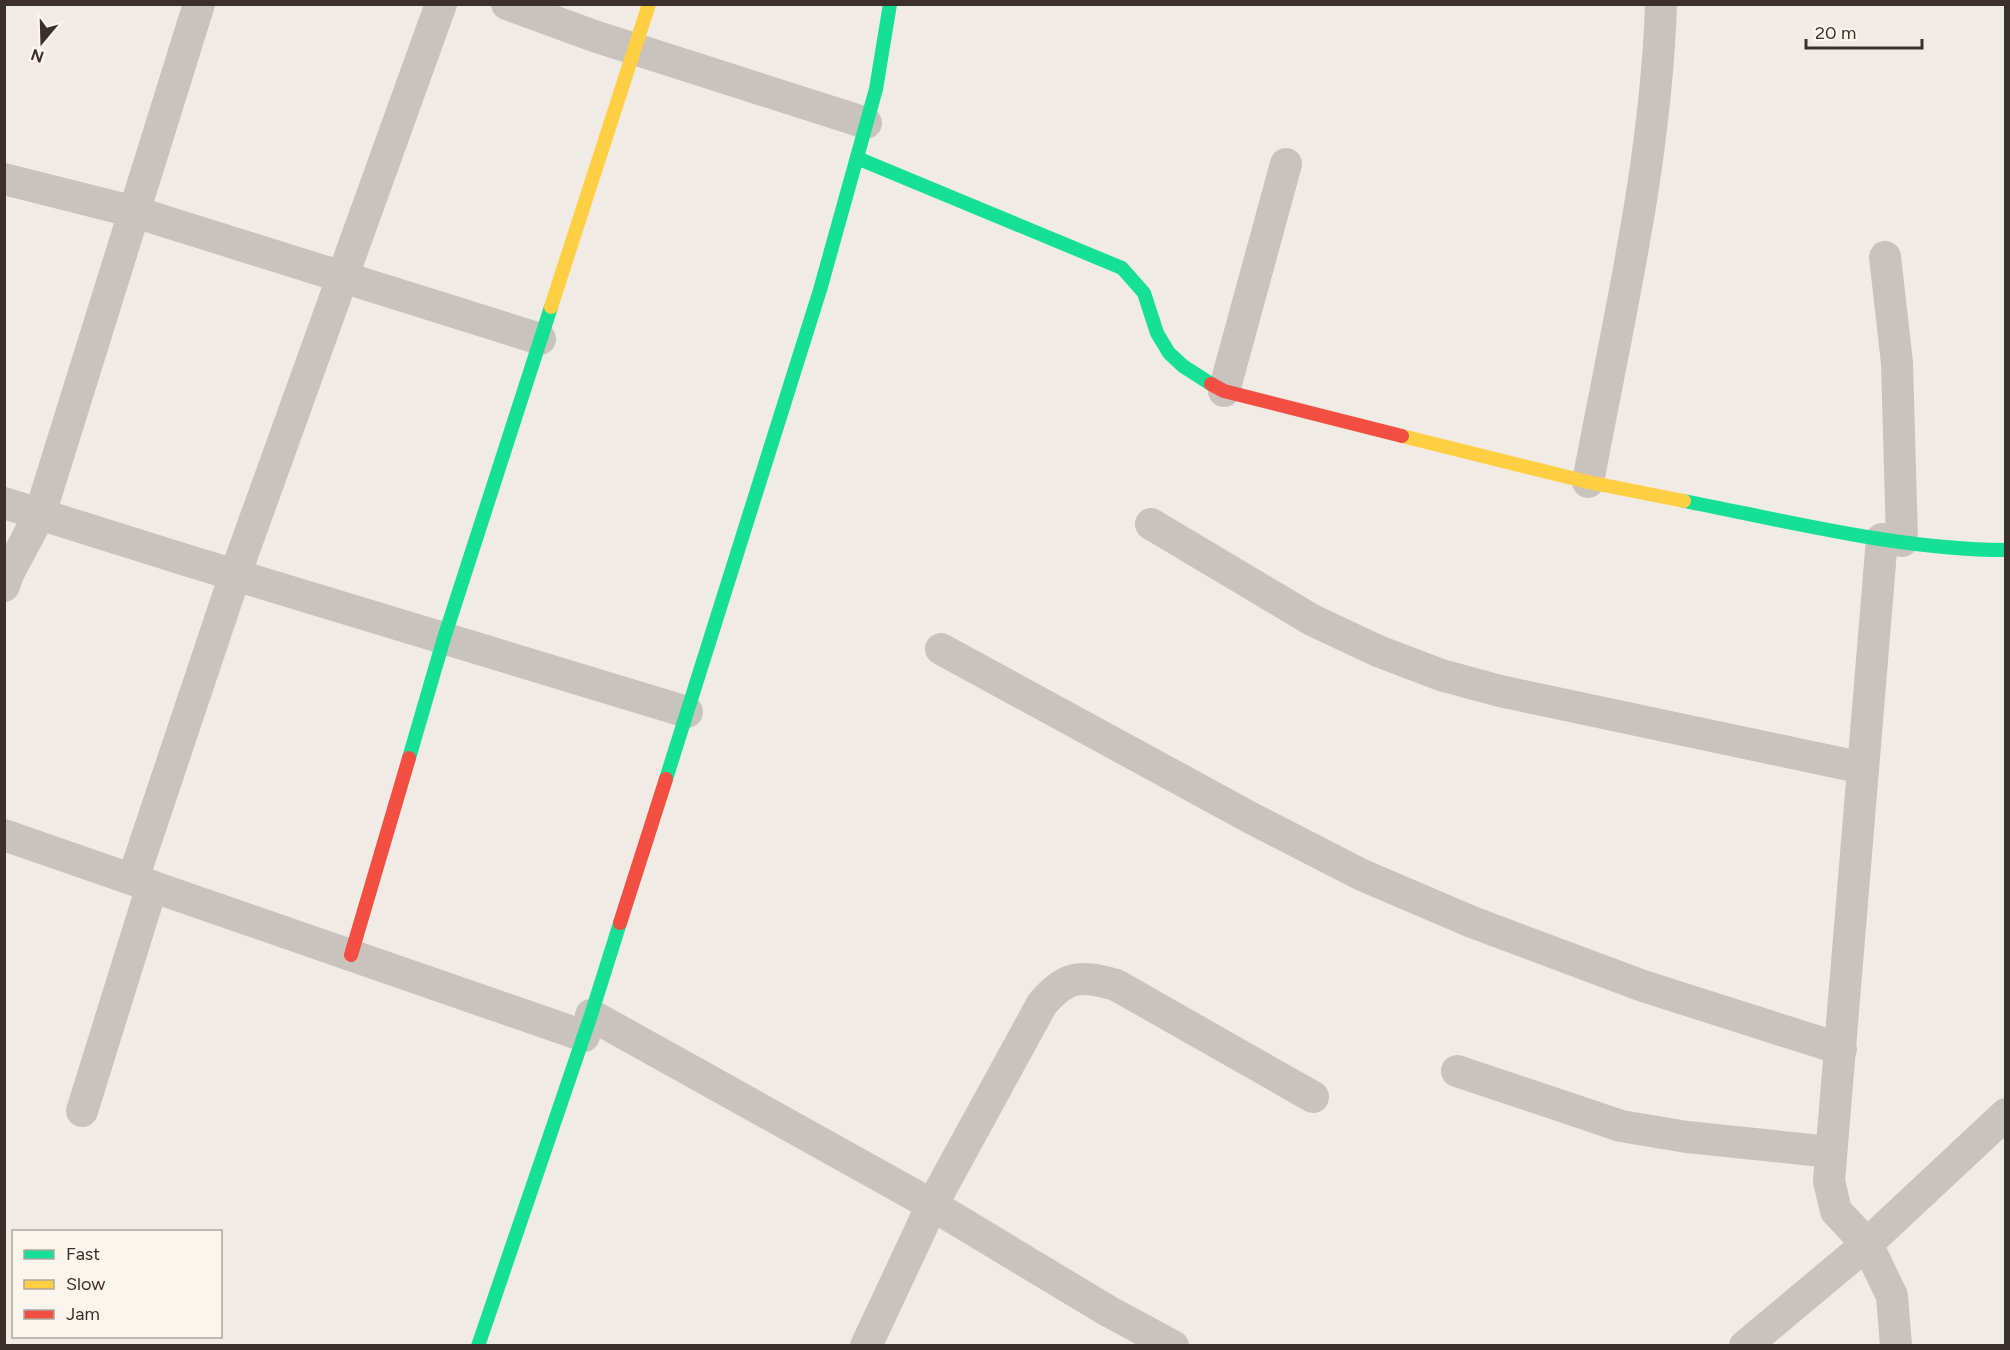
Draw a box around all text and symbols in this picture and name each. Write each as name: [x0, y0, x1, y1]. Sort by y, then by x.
north arrow: [12, 12, 72, 72]
scale bar: [1806, 12, 1922, 50]
text: 20 m: [1815, 22, 1856, 44]
text: N: [28, 45, 46, 67]
legend: [12, 1230, 222, 1338]
text: Fast: [66, 1243, 100, 1265]
text: Slow: [66, 1273, 105, 1295]
text: Jam: [66, 1303, 100, 1325]

